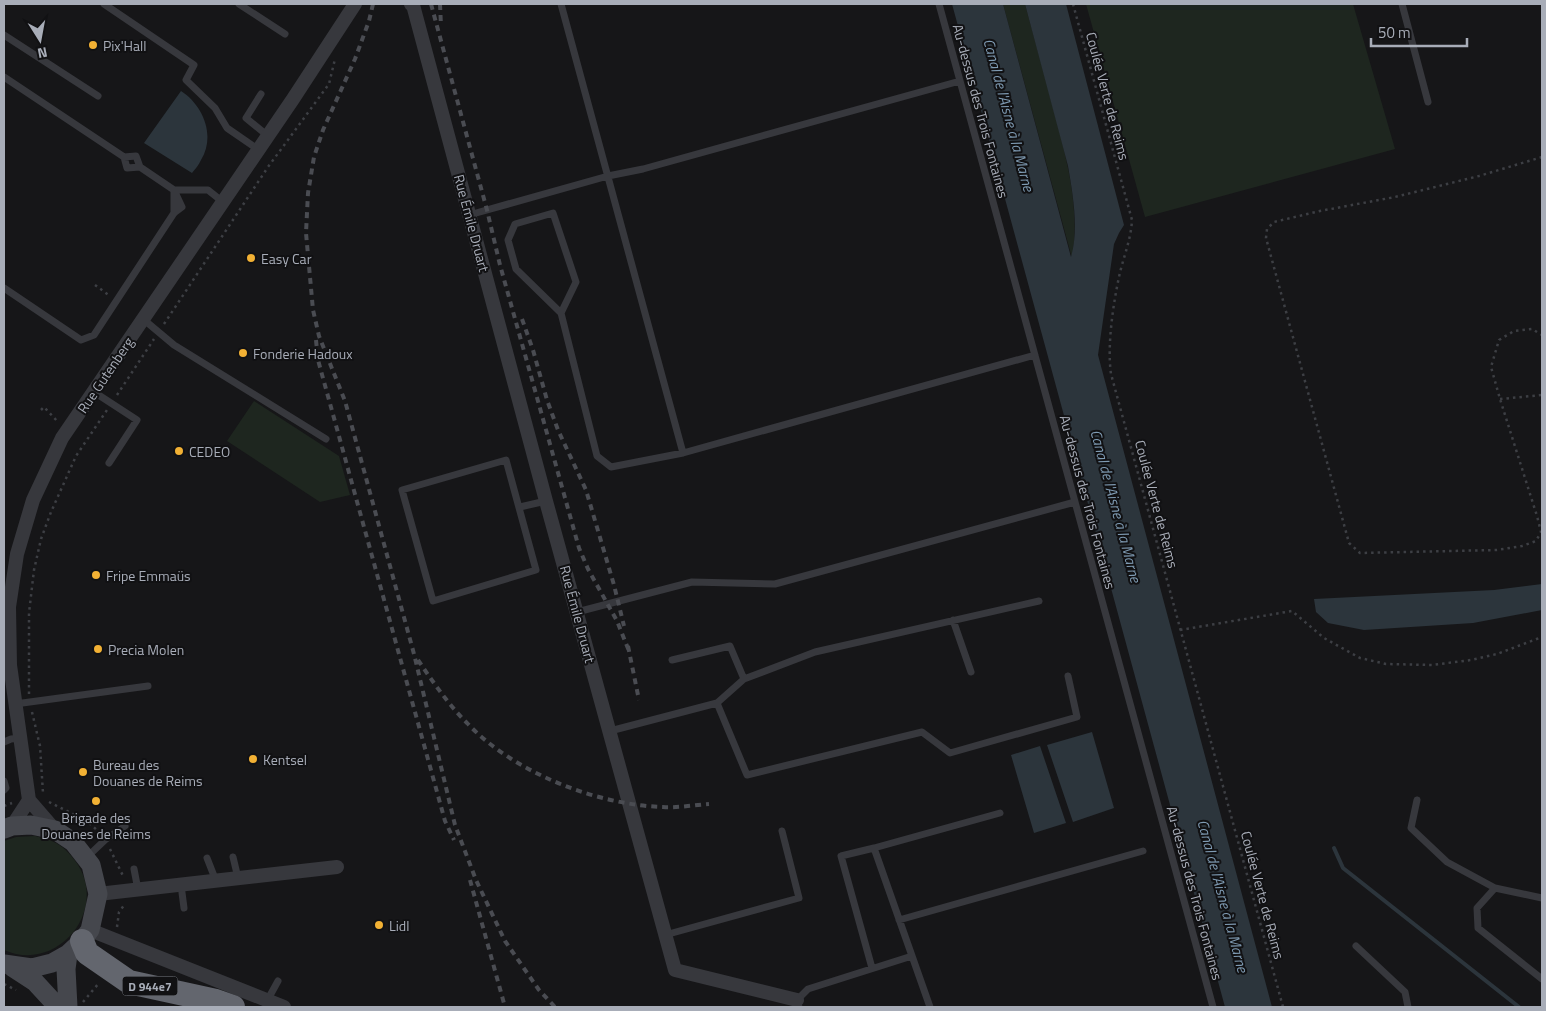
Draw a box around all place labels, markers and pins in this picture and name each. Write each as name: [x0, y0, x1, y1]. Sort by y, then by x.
place label: Pix'Hall: [103, 35, 147, 56]
marker: Pix'Hall: [87, 39, 99, 51]
place label: Easy Car: [261, 248, 312, 269]
marker: Easy Car: [245, 252, 257, 264]
place label: Fonderie Hadoux: [253, 343, 353, 364]
marker: Fonderie Hadoux: [237, 347, 249, 359]
place label: CEDEO: [189, 441, 230, 462]
marker: CEDEO: [173, 445, 185, 457]
place label: Fripe Emmaüs: [106, 565, 191, 586]
marker: Fripe Emmaüs: [90, 569, 102, 581]
place label: Precia Molen: [108, 639, 184, 660]
marker: Precia Molen: [92, 643, 104, 655]
place label: Kentsel: [263, 749, 307, 770]
marker: Kentsel: [247, 753, 259, 765]
place label: Bureau des Douanes de Reims: [93, 754, 202, 791]
marker: Bureau des Douanes de Reims: [77, 766, 89, 778]
marker: Brigade des Douanes de Reims: [90, 795, 102, 807]
place label: Brigade des Douanes de Reims: [41, 807, 151, 844]
place label: Lidl: [389, 915, 409, 936]
marker: Lidl: [373, 919, 385, 931]

